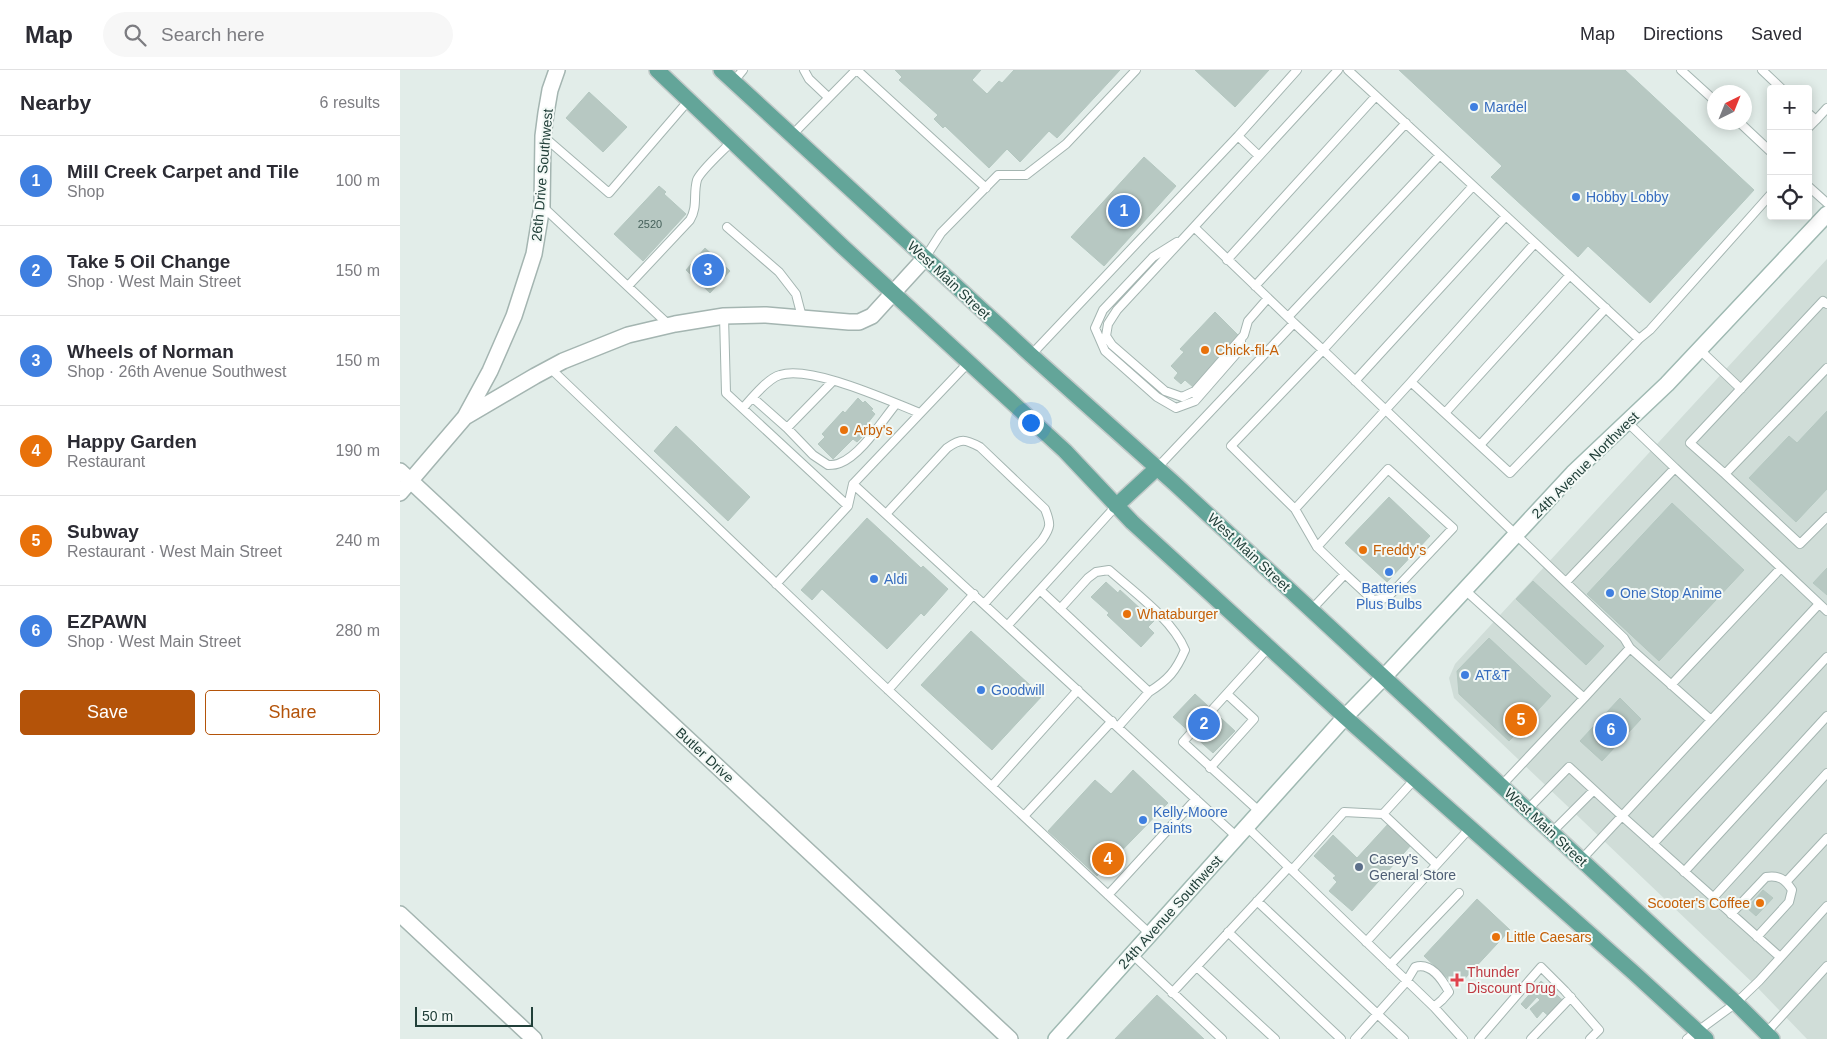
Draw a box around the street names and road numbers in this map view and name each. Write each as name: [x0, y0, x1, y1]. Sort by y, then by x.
street label: 26th Drive Southwest: [528, 108, 556, 242]
street label: West Main Street: [904, 238, 994, 322]
street label: 24th Avenue Northwest: [1528, 408, 1642, 522]
street label: West Main Street: [1204, 510, 1294, 594]
street label: Butler Drive: [673, 724, 737, 786]
street label: West Main Street: [1501, 785, 1591, 869]
street label: 24th Avenue Southwest: [1115, 852, 1225, 972]

